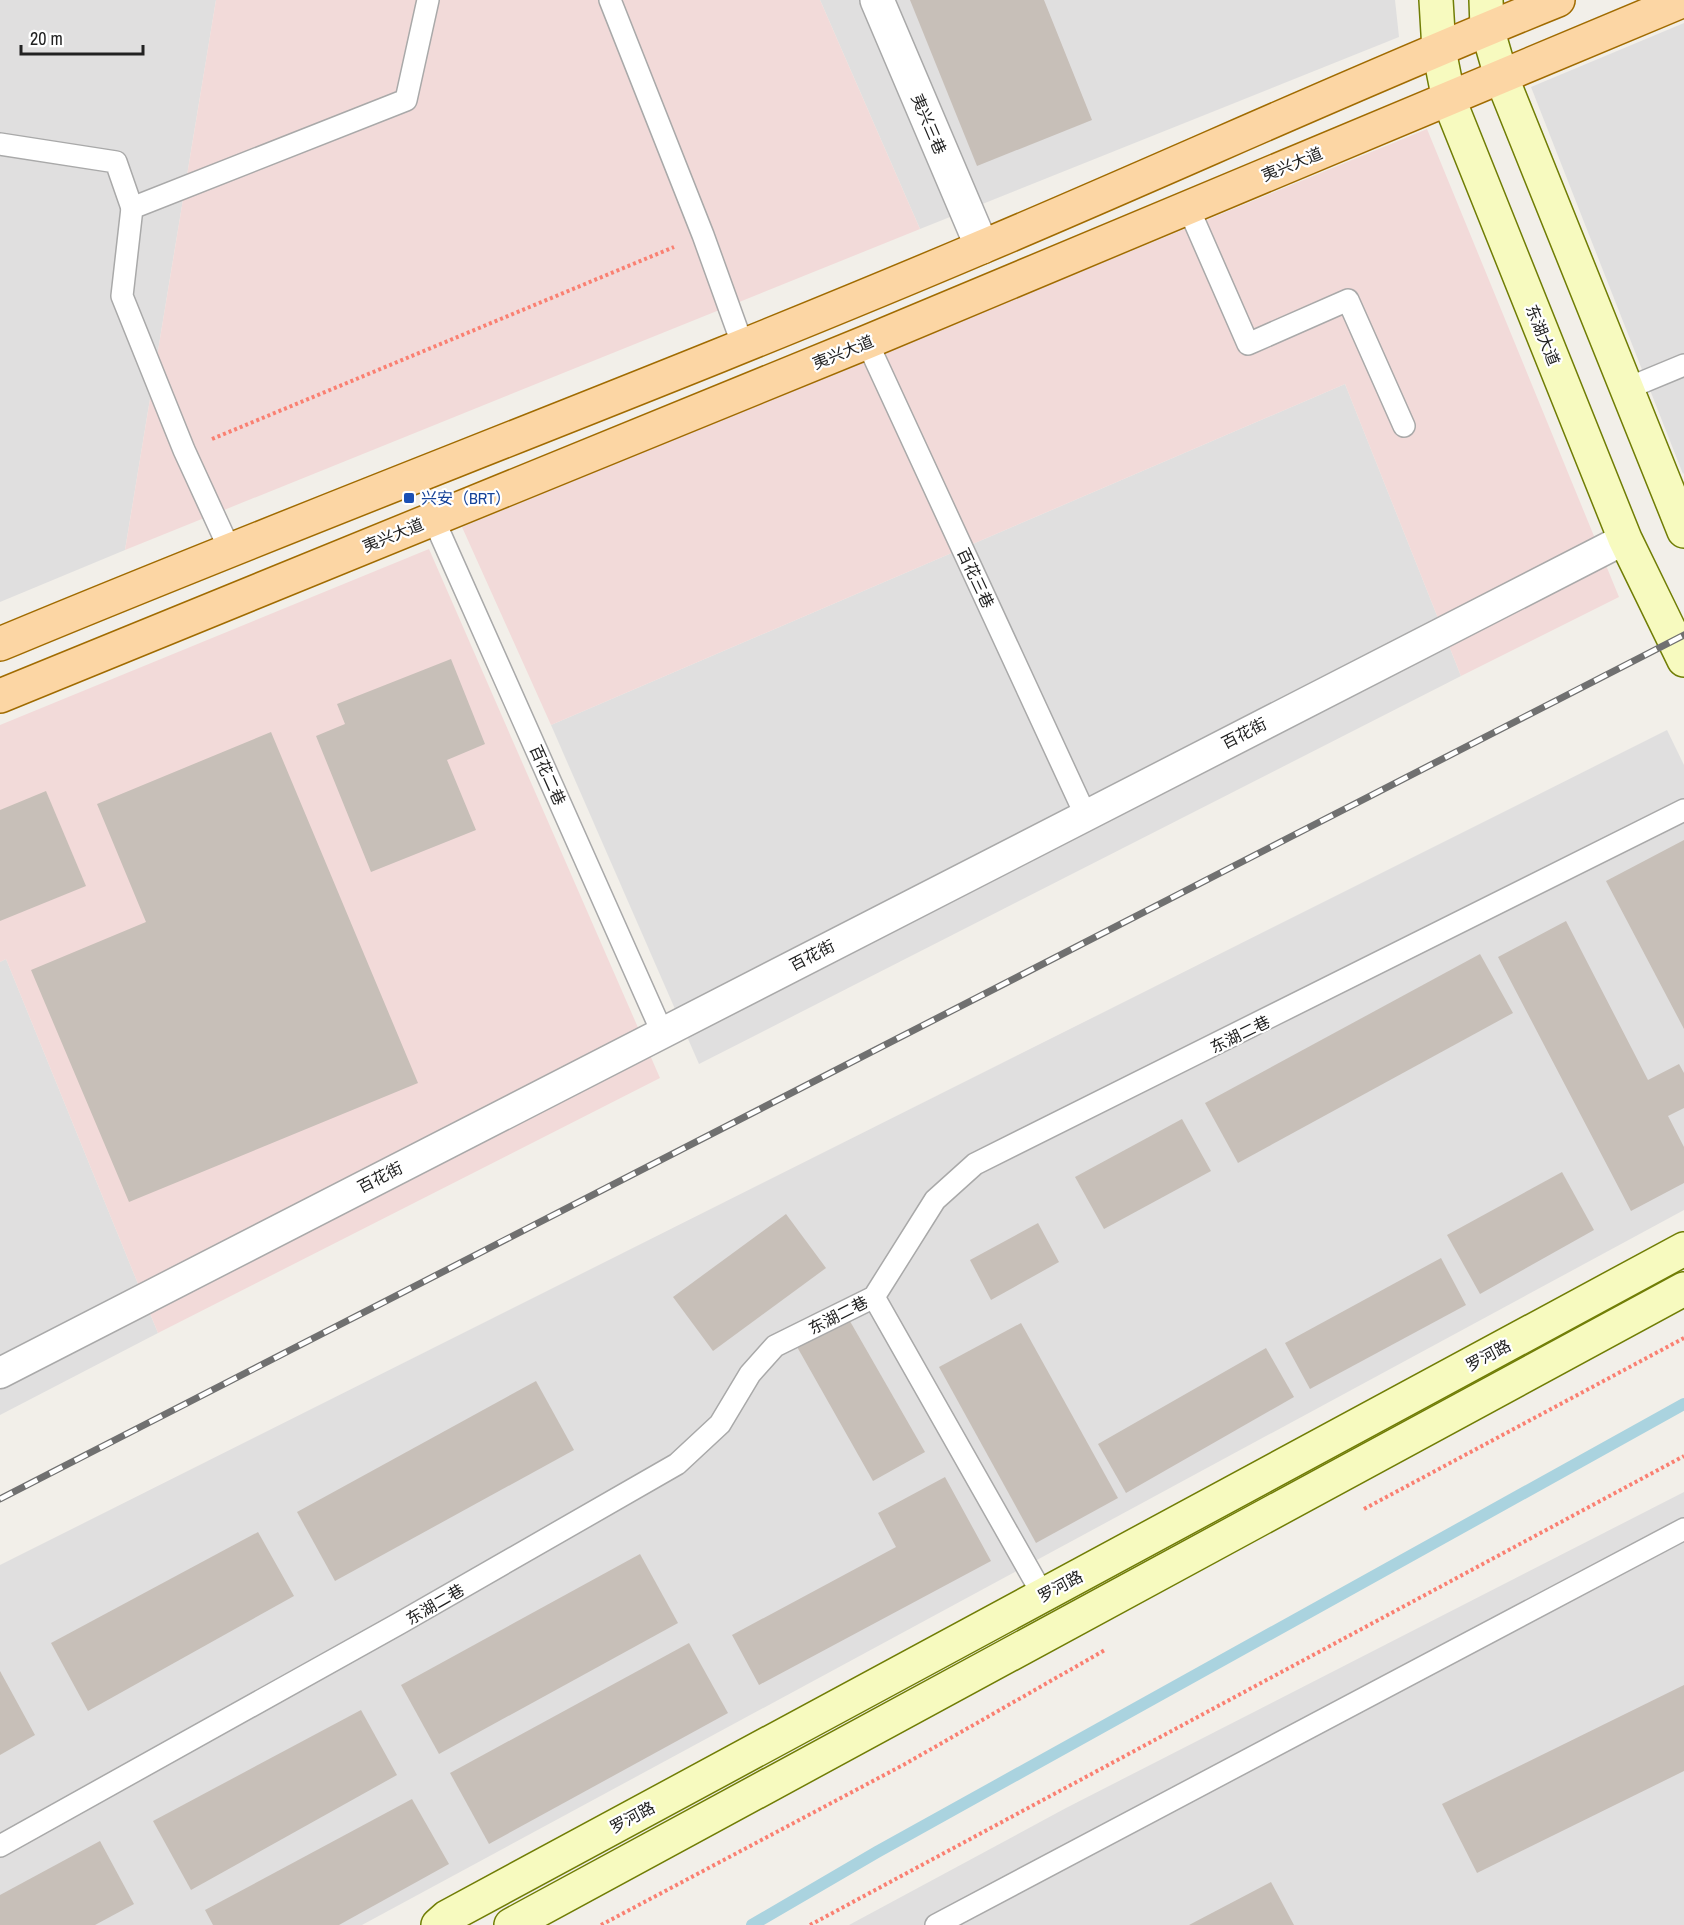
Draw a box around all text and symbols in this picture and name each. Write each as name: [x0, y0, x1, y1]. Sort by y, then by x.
scale bar: [21, 18, 142, 56]
text: 20 m: [30, 26, 63, 51]
street label: 夷兴三巷: [906, 90, 952, 158]
street label: 夷兴大道: [1258, 142, 1326, 186]
street label: 东湖大道: [1521, 301, 1565, 369]
street label: 夷兴大道: [809, 330, 877, 374]
place label: 兴安（BRT）: [421, 487, 511, 509]
marker: 兴安（BRT）: [402, 491, 416, 505]
street label: 夷兴大道: [359, 513, 427, 557]
street label: 百花三巷: [953, 544, 999, 612]
street label: 百花街: [1218, 712, 1270, 754]
street label: 百花二巷: [525, 741, 571, 809]
street label: 百花街: [786, 934, 838, 976]
street label: 东湖二巷: [1206, 1010, 1274, 1058]
street label: 百花街: [354, 1156, 406, 1198]
street label: 东湖二巷: [804, 1291, 872, 1339]
street label: 罗河路: [1462, 1334, 1514, 1376]
street label: 罗河路: [1034, 1565, 1086, 1607]
street label: 东湖二巷: [402, 1578, 468, 1630]
street label: 罗河路: [606, 1796, 658, 1838]

